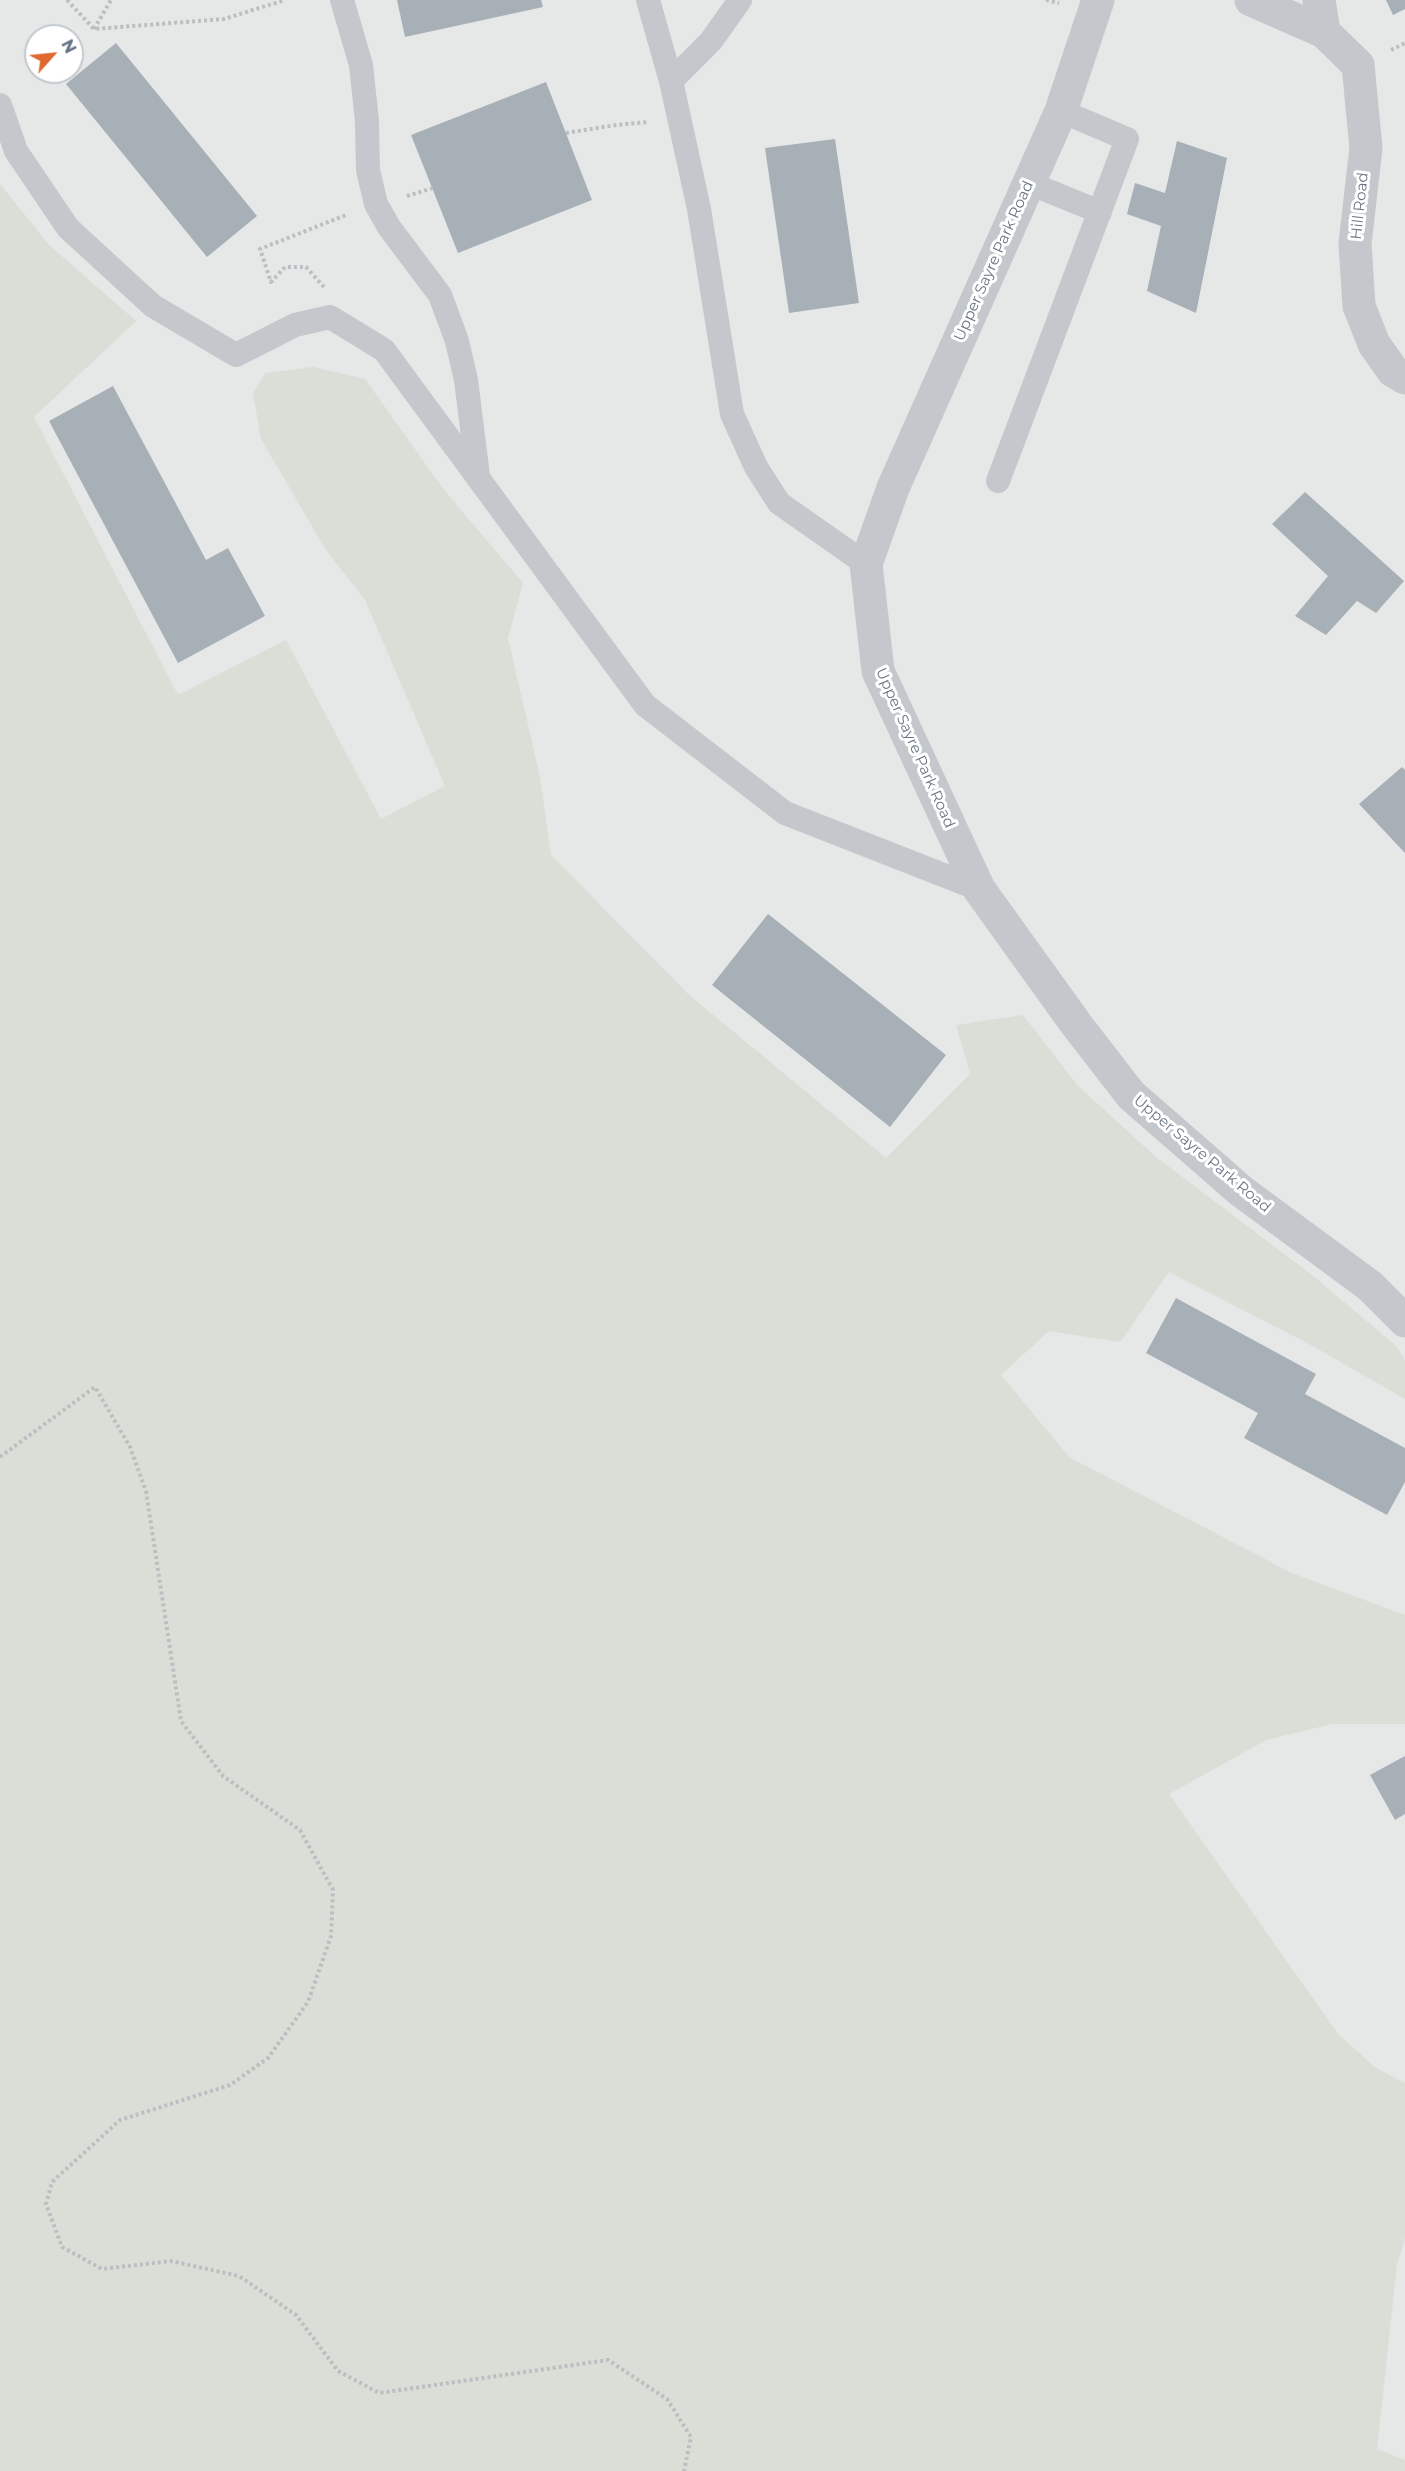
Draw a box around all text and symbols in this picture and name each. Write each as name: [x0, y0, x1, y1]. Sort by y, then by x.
north arrow: [24, 24, 84, 84]
text: N: [57, 36, 80, 57]
street label: Hill Road: [1348, 172, 1372, 240]
street label: Upper Sayre Park Road: [951, 178, 1037, 344]
street label: Upper Sayre Park Road: [872, 665, 958, 831]
street label: Upper Sayre Park Road: [1130, 1091, 1274, 1217]

